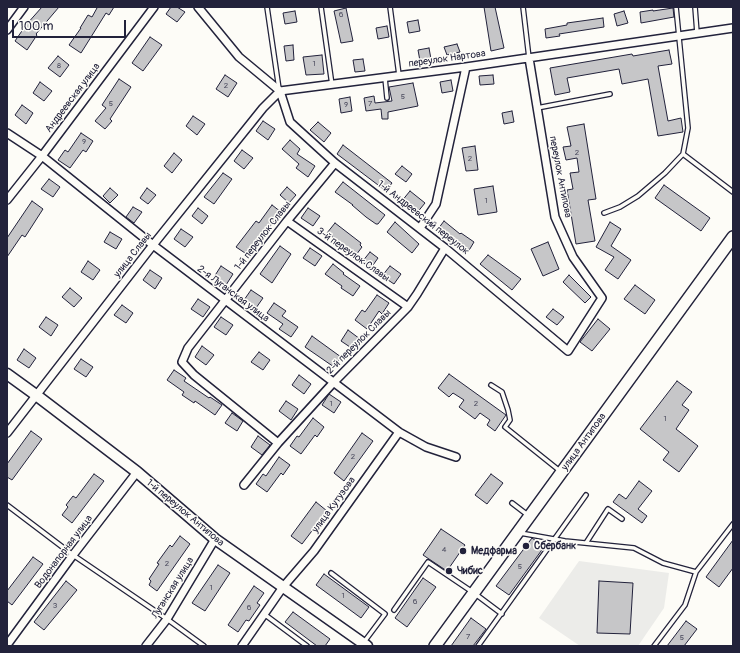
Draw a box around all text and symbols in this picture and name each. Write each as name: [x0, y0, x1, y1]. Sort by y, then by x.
house number: 6: [339, 10, 343, 20]
scale bar: [14, 12, 128, 38]
text: 100 m: [19, 19, 53, 34]
street label: переулок Нартова: [408, 48, 486, 70]
house number: 1: [312, 59, 316, 69]
street label: Андреевская улица: [43, 61, 103, 135]
house number: 8: [57, 61, 61, 71]
house number: 2: [224, 81, 228, 91]
house number: 5: [401, 92, 405, 102]
house number: 5: [109, 99, 113, 109]
house number: 7: [368, 99, 372, 109]
house number: 9: [344, 100, 348, 110]
street label: переулок Антипова: [546, 135, 574, 219]
house number: 9: [82, 137, 86, 147]
house number: 2: [575, 148, 579, 158]
house number: 2: [468, 154, 472, 164]
street label: 1-й Андреевский переулок: [375, 178, 471, 258]
house number: 1: [484, 196, 488, 206]
street label: 1-й переулок Славы: [232, 199, 294, 273]
street label: 3-й переулок Славы: [314, 225, 392, 285]
street label: улица Славы: [111, 230, 155, 280]
street label: 2-я Луганская улица: [195, 263, 271, 325]
street label: 2-й переулок Славы: [324, 307, 394, 377]
house number: 1: [329, 399, 333, 409]
house number: 2: [474, 399, 478, 409]
street label: улица Антипова: [559, 411, 609, 473]
house number: 1: [663, 414, 667, 424]
house number: 2: [351, 452, 355, 462]
street label: улица Кутузова: [310, 475, 358, 535]
street label: 1-й переулок Антипова: [144, 477, 226, 549]
street label: Водонапорная улица: [33, 513, 95, 591]
place label: Сбербанк: [534, 540, 576, 552]
marker: Сбербанк: [521, 541, 531, 551]
house number: 4: [442, 545, 446, 555]
place label: Медфарма: [471, 545, 517, 557]
marker: Медфарма: [458, 546, 468, 556]
street label: Луганская улица: [149, 555, 197, 621]
house number: 2: [165, 559, 169, 569]
house number: 5: [518, 562, 522, 572]
place label: Чибис: [457, 565, 483, 577]
marker: Чибис: [444, 566, 454, 576]
house number: 1: [209, 583, 213, 593]
house number: 1: [341, 591, 345, 601]
house number: 6: [413, 597, 417, 607]
house number: 3: [53, 601, 57, 611]
house number: 6: [247, 603, 251, 613]
house number: 7: [466, 632, 470, 642]
house number: 5: [680, 633, 684, 643]

